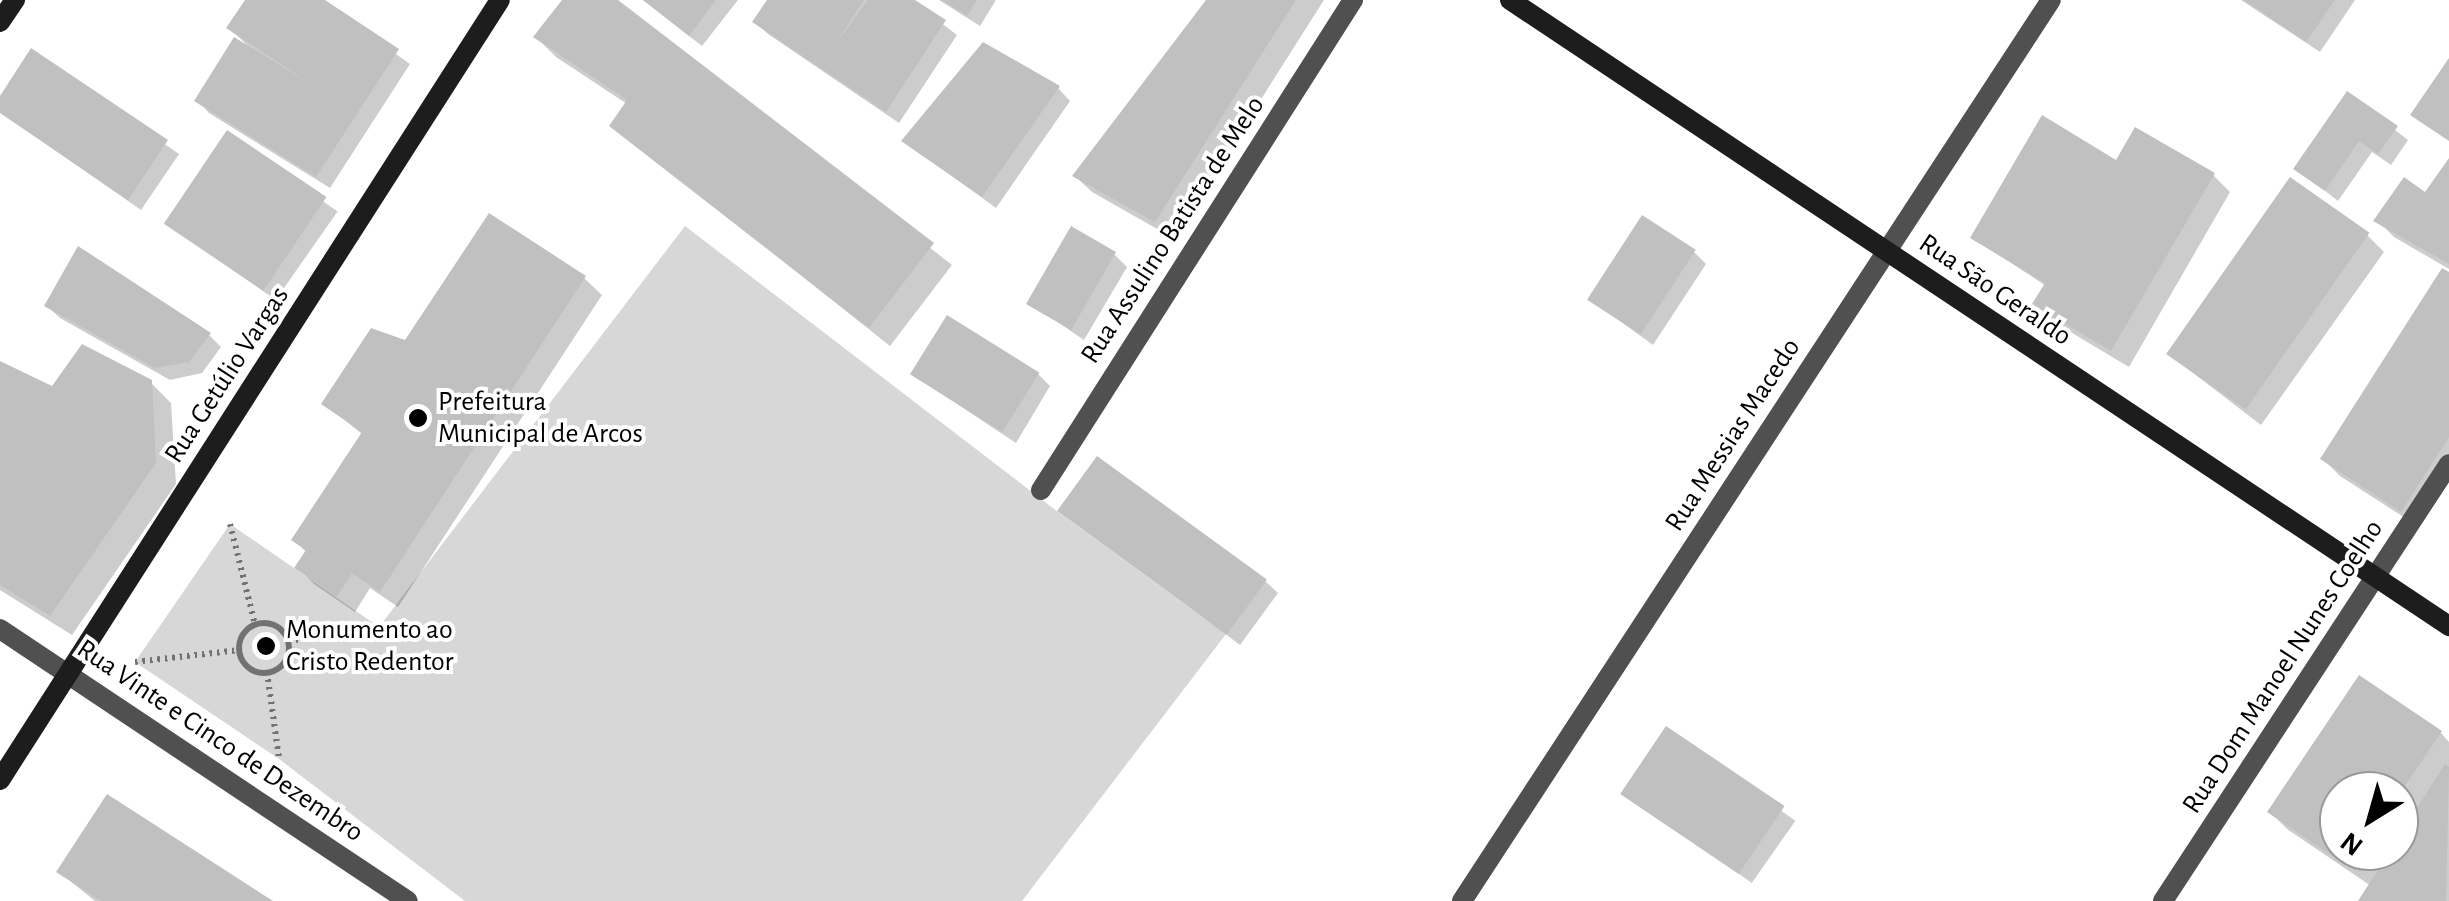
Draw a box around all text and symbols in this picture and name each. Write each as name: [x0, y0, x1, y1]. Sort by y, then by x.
street label: Rua Assulino Batista de Melo: [1074, 90, 1272, 370]
street label: Rua São Geraldo: [1912, 227, 2078, 353]
street label: Rua Getúlio Vargas: [157, 280, 297, 470]
street label: Rua Messias Macedo: [1658, 332, 1808, 538]
place label: Prefeitura Municipal de Arcos: [438, 385, 643, 451]
marker: Prefeitura Municipal de Arcos: [407, 407, 429, 429]
street label: Rua Dom Manoel Nunes Coelho: [2175, 514, 2391, 820]
place label: Monumento ao Cristo Redentor: [286, 613, 453, 679]
street label: Rua Vinte e Cinco de Dezembro: [70, 632, 370, 850]
marker: Monumento ao Cristo Redentor: [255, 635, 277, 657]
north arrow: [2319, 771, 2419, 871]
text: N: [2336, 826, 2368, 860]

